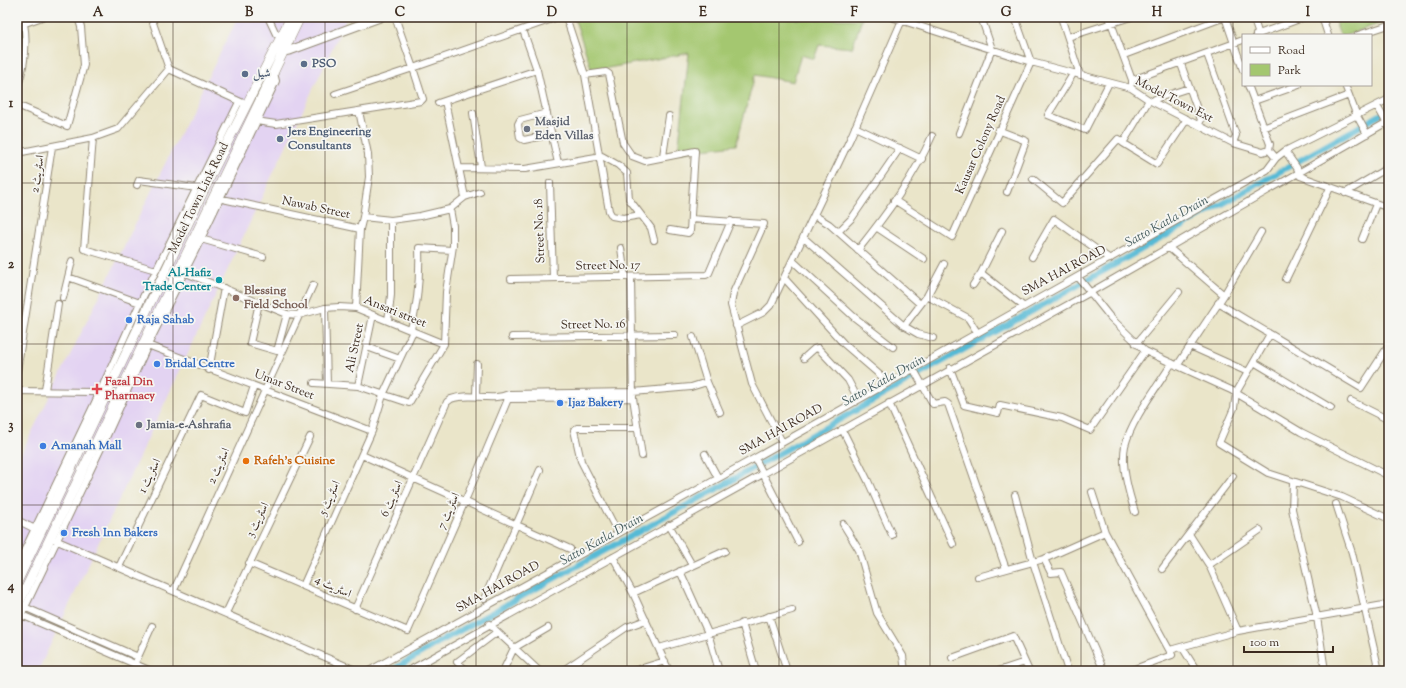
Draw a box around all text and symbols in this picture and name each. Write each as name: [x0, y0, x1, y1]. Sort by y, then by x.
text: A: [93, 4, 104, 22]
text: B: [245, 4, 254, 22]
text: C: [395, 4, 405, 22]
text: D: [547, 4, 557, 22]
text: E: [699, 4, 707, 22]
text: F: [850, 4, 858, 22]
text: G: [1001, 4, 1012, 22]
text: H: [1152, 4, 1163, 22]
text: I: [1306, 4, 1311, 22]
legend: [1242, 34, 1372, 86]
text: Road: [1278, 42, 1305, 60]
place label: PSO: [311, 55, 336, 73]
marker: PSO: [299, 59, 309, 69]
text: Park: [1278, 62, 1301, 80]
place label: شیل: [253, 65, 271, 83]
marker: شیل: [240, 69, 250, 79]
street label: Model Town Ext: [1132, 73, 1216, 127]
street label: Kausar Colony Road: [951, 93, 1011, 197]
text: 1: [9, 95, 14, 113]
place label: Masjid Eden Villas: [534, 113, 594, 145]
place label: Jers Engineering Consultants: [287, 123, 371, 155]
marker: Masjid Eden Villas: [522, 124, 532, 134]
marker: Jers Engineering Consultants: [275, 134, 285, 144]
street label: Model Town Link Road: [164, 139, 234, 257]
street label: اسٹریٹ 2: [26, 153, 50, 194]
street label: Nawab Street: [280, 192, 352, 224]
water label: Satto Katla Drain: [1122, 192, 1212, 252]
street label: Street No. 18: [530, 198, 550, 264]
street label: SMA HAI ROAD: [1019, 241, 1109, 301]
text: 2: [8, 256, 15, 274]
street label: Street No. 17: [575, 256, 641, 276]
place label: Al-Hafiz Trade Center: [142, 264, 211, 296]
marker: Al-Hafiz Trade Center: [214, 275, 224, 285]
place label: Blessing Field School: [243, 282, 308, 314]
street label: Ansari street: [361, 291, 429, 333]
marker: Blessing Field School: [231, 293, 241, 303]
place label: Raja Sahab: [136, 311, 195, 329]
marker: Raja Sahab: [124, 315, 134, 325]
street label: Street No. 16: [560, 315, 626, 335]
street label: Ali Street: [341, 322, 369, 374]
water label: Satto Katla Drain: [839, 351, 929, 411]
place label: Bridal Centre: [164, 355, 235, 373]
marker: Bridal Centre: [152, 359, 162, 369]
street label: Umar Street: [251, 365, 317, 405]
place label: Fazal Din Pharmacy: [104, 373, 155, 405]
marker: Fazal Din Pharmacy: [92, 384, 102, 394]
place label: Ijaz Bakery: [567, 394, 623, 412]
marker: Ijaz Bakery: [555, 398, 565, 408]
street label: SMA HAI ROAD: [736, 400, 826, 460]
place label: Jamia-e-Ashrafia: [146, 416, 232, 434]
text: 3: [8, 417, 14, 435]
marker: Jamia-e-Ashrafia: [134, 420, 144, 430]
place label: Amanah Mall: [50, 437, 122, 455]
marker: Amanah Mall: [38, 441, 48, 451]
street label: اسٹریٹ 2: [203, 445, 235, 487]
place label: Rafeh's Cuisine: [253, 452, 336, 470]
street label: اسٹریٹ 1: [134, 455, 166, 496]
marker: Rafeh's Cuisine: [241, 456, 251, 466]
street label: اسٹریٹ 5: [314, 477, 346, 519]
street label: اسٹریٹ 6: [376, 477, 408, 520]
street label: اسٹریٹ 7: [433, 489, 465, 532]
street label: اسٹریٹ 3: [242, 499, 274, 541]
water label: Satto Katla Drain: [557, 510, 647, 570]
place label: Fresh Inn Bakers: [71, 524, 158, 542]
marker: Fresh Inn Bakers: [59, 528, 69, 538]
street label: SMA HAI ROAD: [453, 557, 543, 617]
street label: اسٹریٹ 4: [312, 571, 355, 603]
text: 4: [7, 578, 15, 596]
scale bar: [1244, 628, 1333, 654]
text: 100 m: [1250, 634, 1279, 652]

